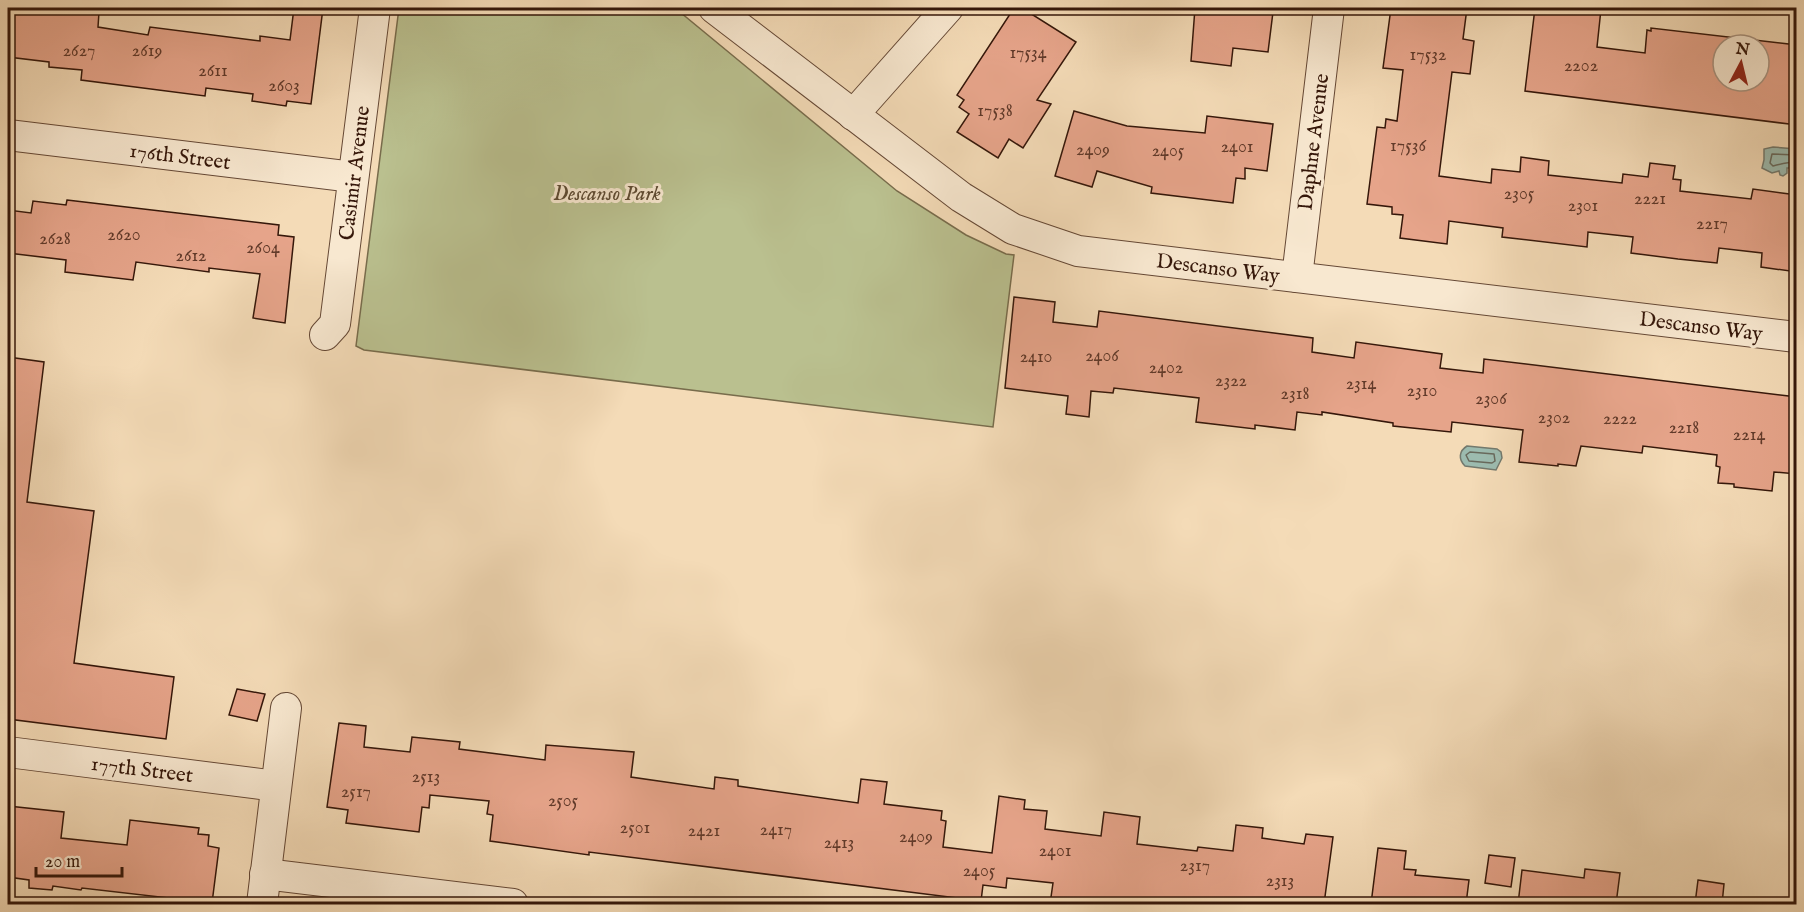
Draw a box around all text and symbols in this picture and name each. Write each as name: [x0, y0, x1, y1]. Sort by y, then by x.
north arrow: [1711, 33, 1771, 93]
text: N: [1734, 39, 1751, 61]
house number: 2627: [63, 40, 95, 63]
house number: 2619: [132, 40, 162, 63]
house number: 17534: [1009, 42, 1047, 65]
house number: 17532: [1410, 44, 1446, 67]
house number: 2202: [1564, 55, 1598, 78]
house number: 2611: [198, 60, 228, 83]
street label: Daphne Avenue: [1293, 72, 1336, 212]
house number: 2603: [268, 75, 300, 98]
house number: 17538: [977, 100, 1013, 123]
street label: Casimir Avenue: [334, 104, 377, 242]
house number: 17536: [1390, 135, 1426, 158]
house number: 2401: [1221, 136, 1253, 159]
street label: 176th Street: [128, 138, 232, 177]
house number: 2409: [1076, 139, 1110, 162]
house number: 2405: [1152, 140, 1185, 163]
park label: Descanso Park: [553, 181, 661, 208]
house number: 2305: [1504, 183, 1535, 206]
house number: 2221: [1634, 188, 1666, 211]
house number: 2301: [1568, 195, 1598, 218]
house number: 2217: [1696, 213, 1728, 236]
house number: 2620: [107, 224, 141, 247]
house number: 2628: [39, 228, 71, 251]
house number: 2604: [246, 237, 280, 260]
house number: 2612: [175, 245, 207, 268]
street label: Descanso Way: [1154, 249, 1282, 291]
street label: Descanso Way: [1637, 307, 1765, 349]
house number: 2406: [1085, 345, 1119, 368]
house number: 2410: [1020, 346, 1052, 369]
house number: 2402: [1149, 357, 1183, 380]
house number: 2322: [1215, 370, 1247, 393]
house number: 2314: [1346, 373, 1377, 396]
house number: 2310: [1407, 380, 1437, 403]
house number: 2318: [1281, 383, 1309, 406]
house number: 2306: [1475, 388, 1507, 411]
house number: 2302: [1538, 407, 1570, 430]
house number: 2222: [1603, 408, 1637, 431]
house number: 2218: [1669, 417, 1699, 440]
house number: 2214: [1733, 424, 1765, 447]
street label: 177th Street: [89, 751, 194, 790]
house number: 2513: [412, 766, 440, 789]
house number: 2517: [341, 781, 371, 804]
house number: 2505: [548, 790, 579, 813]
house number: 2501: [620, 817, 650, 840]
house number: 2417: [760, 819, 792, 842]
house number: 2421: [688, 820, 720, 843]
house number: 2409: [899, 826, 933, 849]
house number: 2413: [824, 832, 854, 855]
scale bar: [36, 840, 122, 878]
house number: 2401: [1039, 840, 1071, 863]
text: 20 m: [45, 851, 80, 874]
house number: 2317: [1180, 855, 1210, 878]
house number: 2405: [963, 860, 996, 883]
house number: 2313: [1266, 870, 1294, 893]

